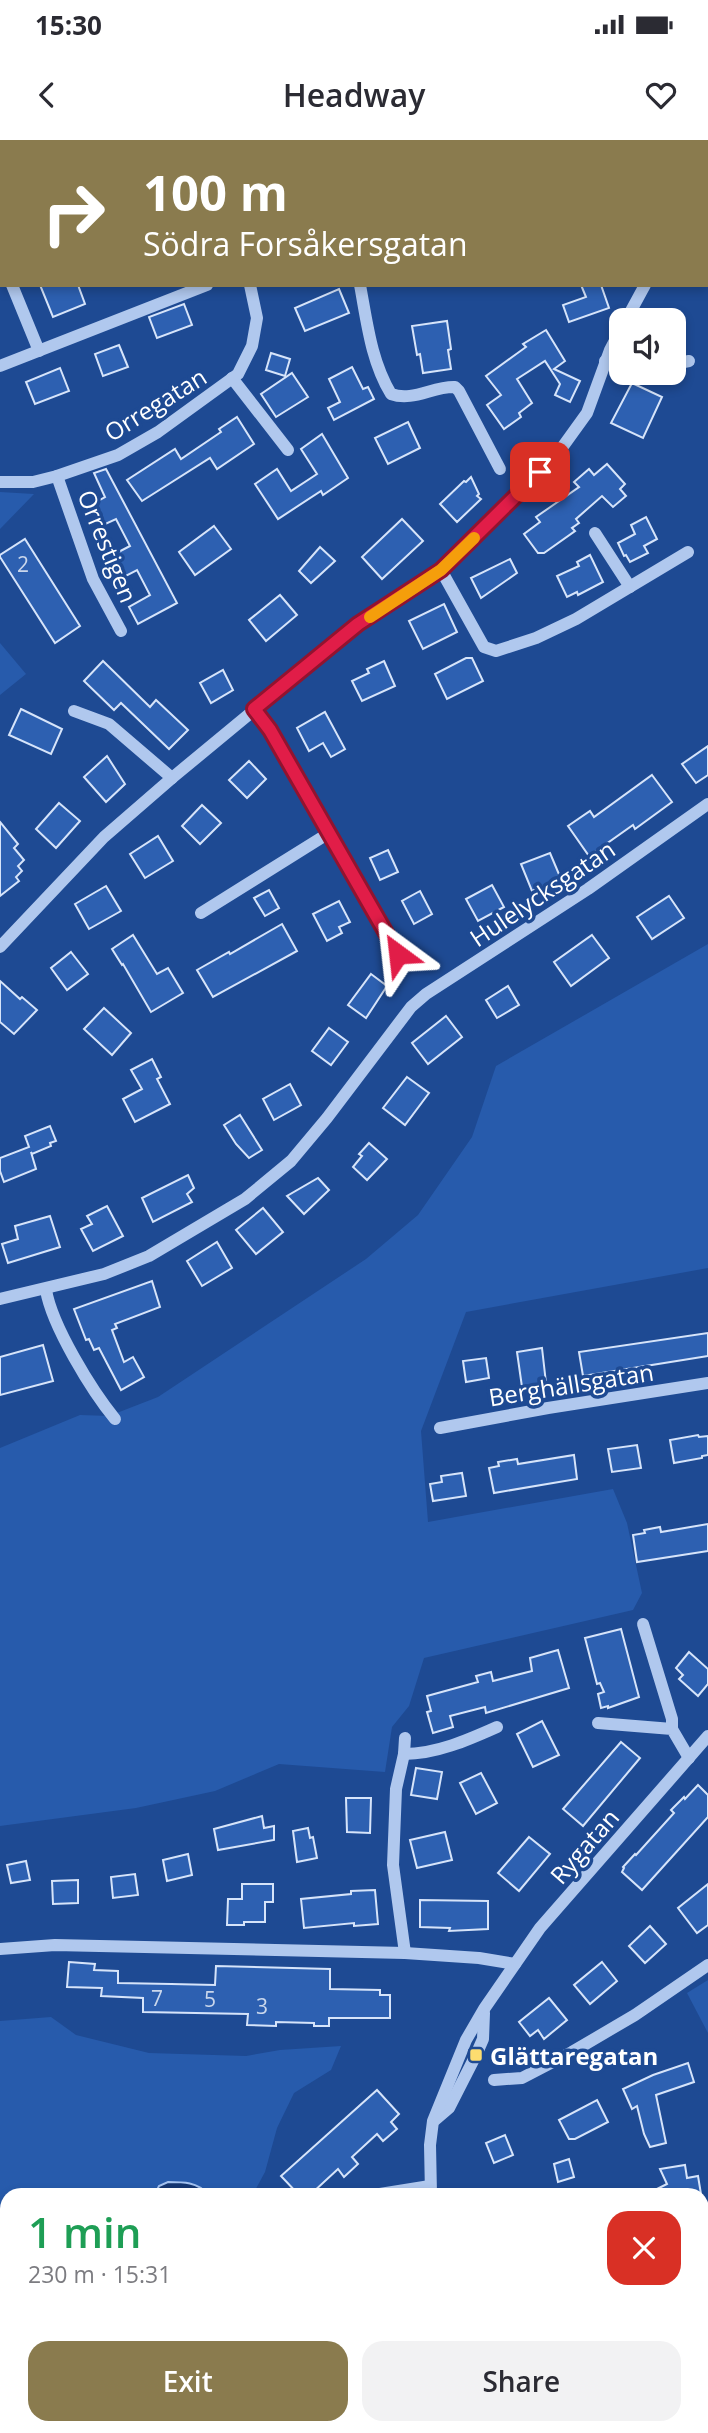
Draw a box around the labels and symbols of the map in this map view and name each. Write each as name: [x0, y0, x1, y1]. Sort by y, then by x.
street label: Orregatan: [98, 360, 212, 448]
pin: [510, 442, 570, 502]
street label: Orrestigen: [70, 485, 146, 607]
house number: 2: [17, 550, 29, 578]
street label: Hulelycksgatan: [463, 832, 621, 954]
position arrow: [361, 917, 435, 991]
street label: Berghällsgatan: [486, 1355, 656, 1413]
street label: Rygatan: [542, 1801, 626, 1891]
house number: 7: [151, 1984, 163, 2012]
house number: 5: [204, 1985, 216, 2013]
house number: 3: [256, 1992, 268, 2020]
place label: Glättaregatan: [490, 2039, 658, 2072]
marker: Glättaregatan: [468, 2047, 484, 2063]

